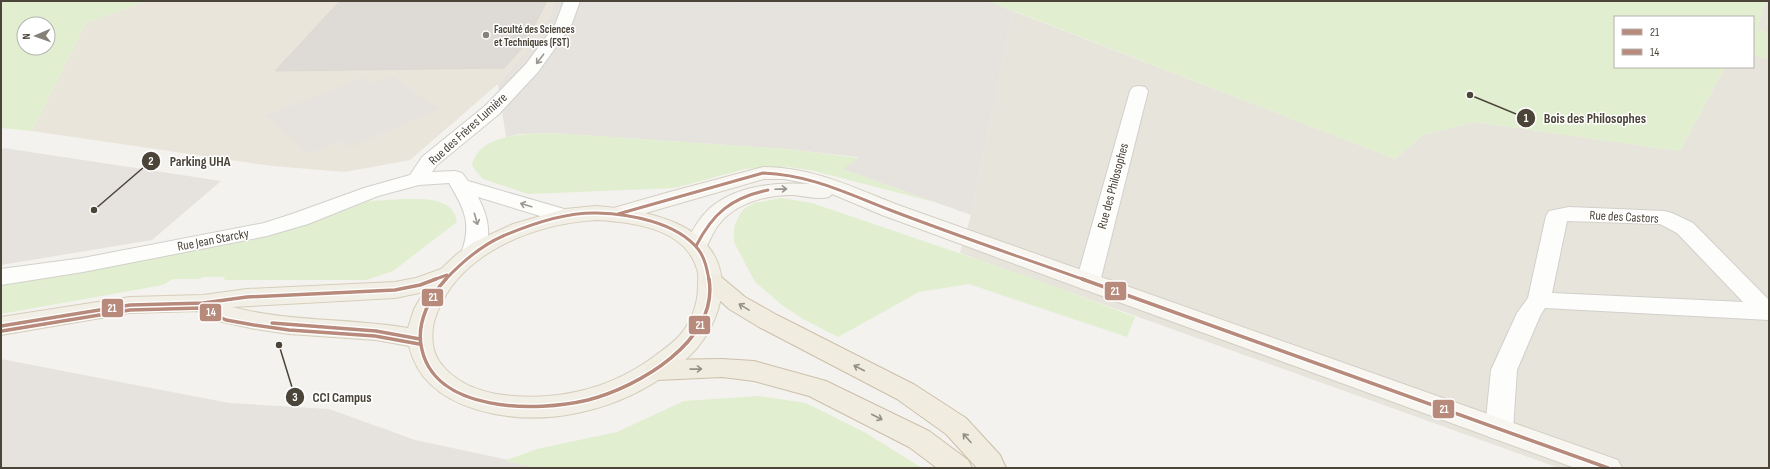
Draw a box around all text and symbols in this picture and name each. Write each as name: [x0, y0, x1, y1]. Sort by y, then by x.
north arrow: [16, 16, 56, 56]
legend: [1614, 16, 1754, 68]
place label: Faculté des Sciences et Techniques (FST): [494, 23, 575, 49]
text: 21: [1650, 25, 1660, 40]
marker: Faculté des Sciences et Techniques (FST): [481, 30, 491, 40]
text: N: [20, 33, 33, 39]
text: 14: [1650, 45, 1659, 60]
one-way arrow: [535, 53, 544, 64]
street label: Rue des Frères Lumière: [425, 90, 511, 168]
callout: Bois des Philosophes: [1516, 105, 1654, 131]
text: Bois des Philosophes: [1544, 110, 1646, 127]
text: 1: [1524, 111, 1529, 126]
street label: Rue des Philosophes: [1094, 141, 1132, 231]
callout: Parking UHA: [141, 148, 238, 174]
text: Parking UHA: [170, 153, 231, 170]
text: 2: [148, 154, 154, 169]
one-way arrow: [774, 185, 787, 193]
one-way arrow: [520, 201, 533, 208]
street label: Rue des Castors: [1589, 207, 1659, 227]
one-way arrow: [472, 212, 480, 225]
street label: Rue Jean Starcky: [176, 225, 250, 255]
line badge: 21: [1104, 281, 1127, 301]
text: 21: [1110, 285, 1120, 298]
line badge: 21: [421, 288, 444, 307]
text: 21: [428, 291, 438, 304]
line badge: 21: [101, 298, 124, 318]
text: 21: [107, 302, 117, 315]
line badge: 14: [199, 303, 222, 322]
one-way arrow: [739, 303, 750, 311]
text: 14: [206, 306, 216, 319]
line badge: 21: [688, 315, 711, 335]
text: 21: [695, 319, 705, 332]
one-way arrow: [853, 363, 865, 371]
one-way arrow: [689, 365, 702, 373]
callout: CCI Campus: [285, 384, 380, 410]
text: CCI Campus: [312, 389, 372, 406]
text: 3: [292, 390, 298, 405]
line badge: 21: [1432, 399, 1455, 419]
text: 21: [1439, 403, 1449, 416]
one-way arrow: [871, 414, 883, 421]
one-way arrow: [962, 433, 972, 443]

